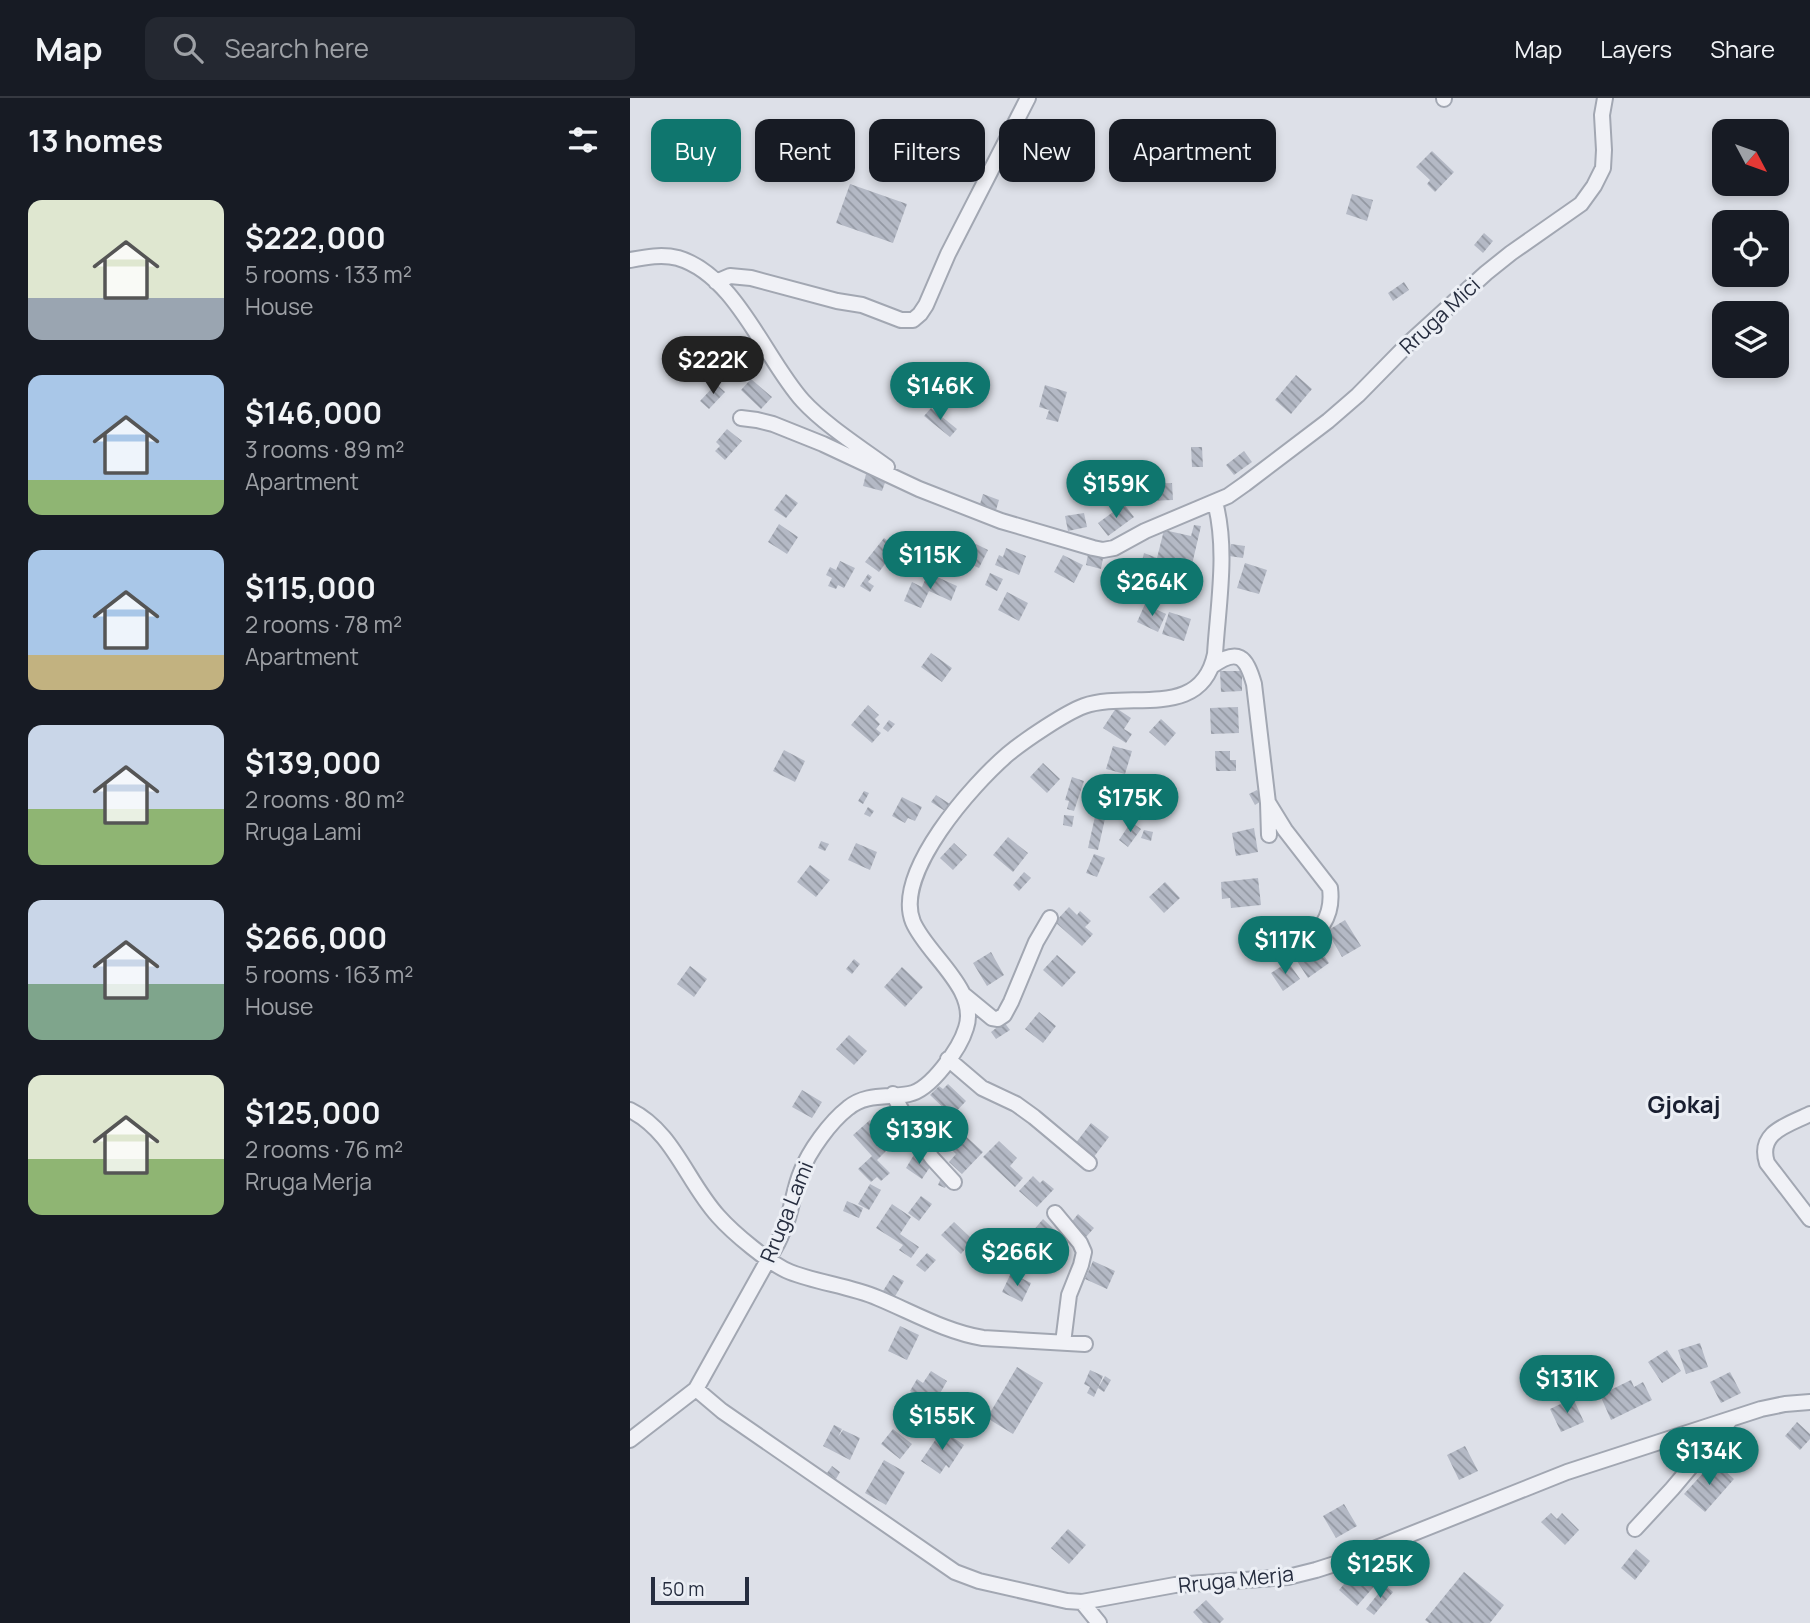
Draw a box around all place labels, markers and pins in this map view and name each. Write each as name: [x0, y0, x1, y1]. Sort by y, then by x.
pin: $222K: [664, 336, 762, 396]
pin: $146K: [891, 362, 989, 422]
pin: $159K: [1067, 460, 1165, 520]
pin: $115K: [881, 532, 979, 591]
pin: $264K: [1103, 559, 1201, 618]
pin: $175K: [1081, 774, 1179, 834]
pin: $117K: [1236, 916, 1334, 976]
pin: $139K: [870, 1107, 968, 1166]
pin: $266K: [968, 1228, 1066, 1288]
pin: $131K: [1518, 1356, 1616, 1415]
pin: $155K: [893, 1392, 991, 1452]
pin: $134K: [1660, 1428, 1758, 1487]
pin: $125K: [1331, 1540, 1429, 1600]

